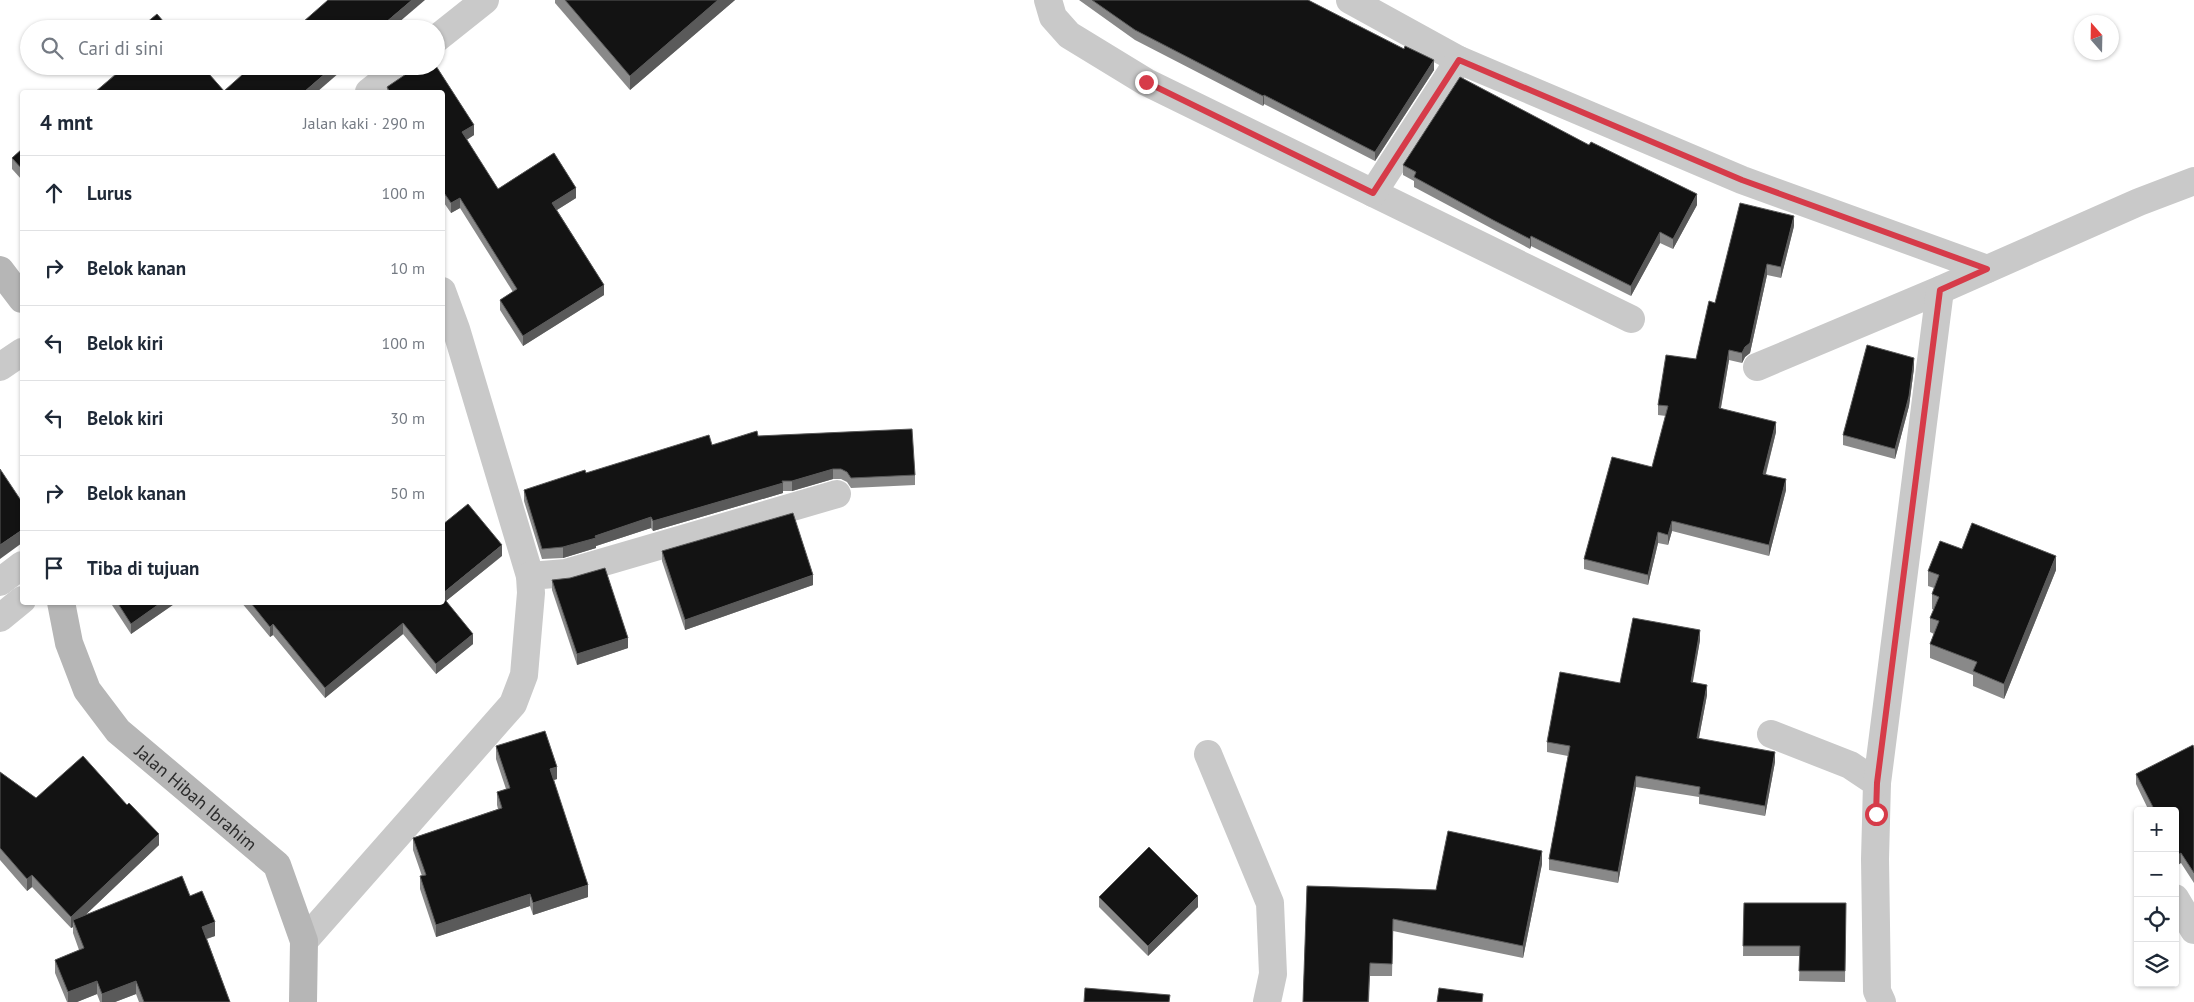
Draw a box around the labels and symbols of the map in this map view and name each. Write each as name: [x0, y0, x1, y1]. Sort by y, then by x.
north arrow: [2074, 15, 2119, 60]
route end: [1135, 71, 1158, 94]
street label: Jalan Hibah Ibrahim: [130, 738, 262, 855]
route start: [1865, 803, 1888, 826]

